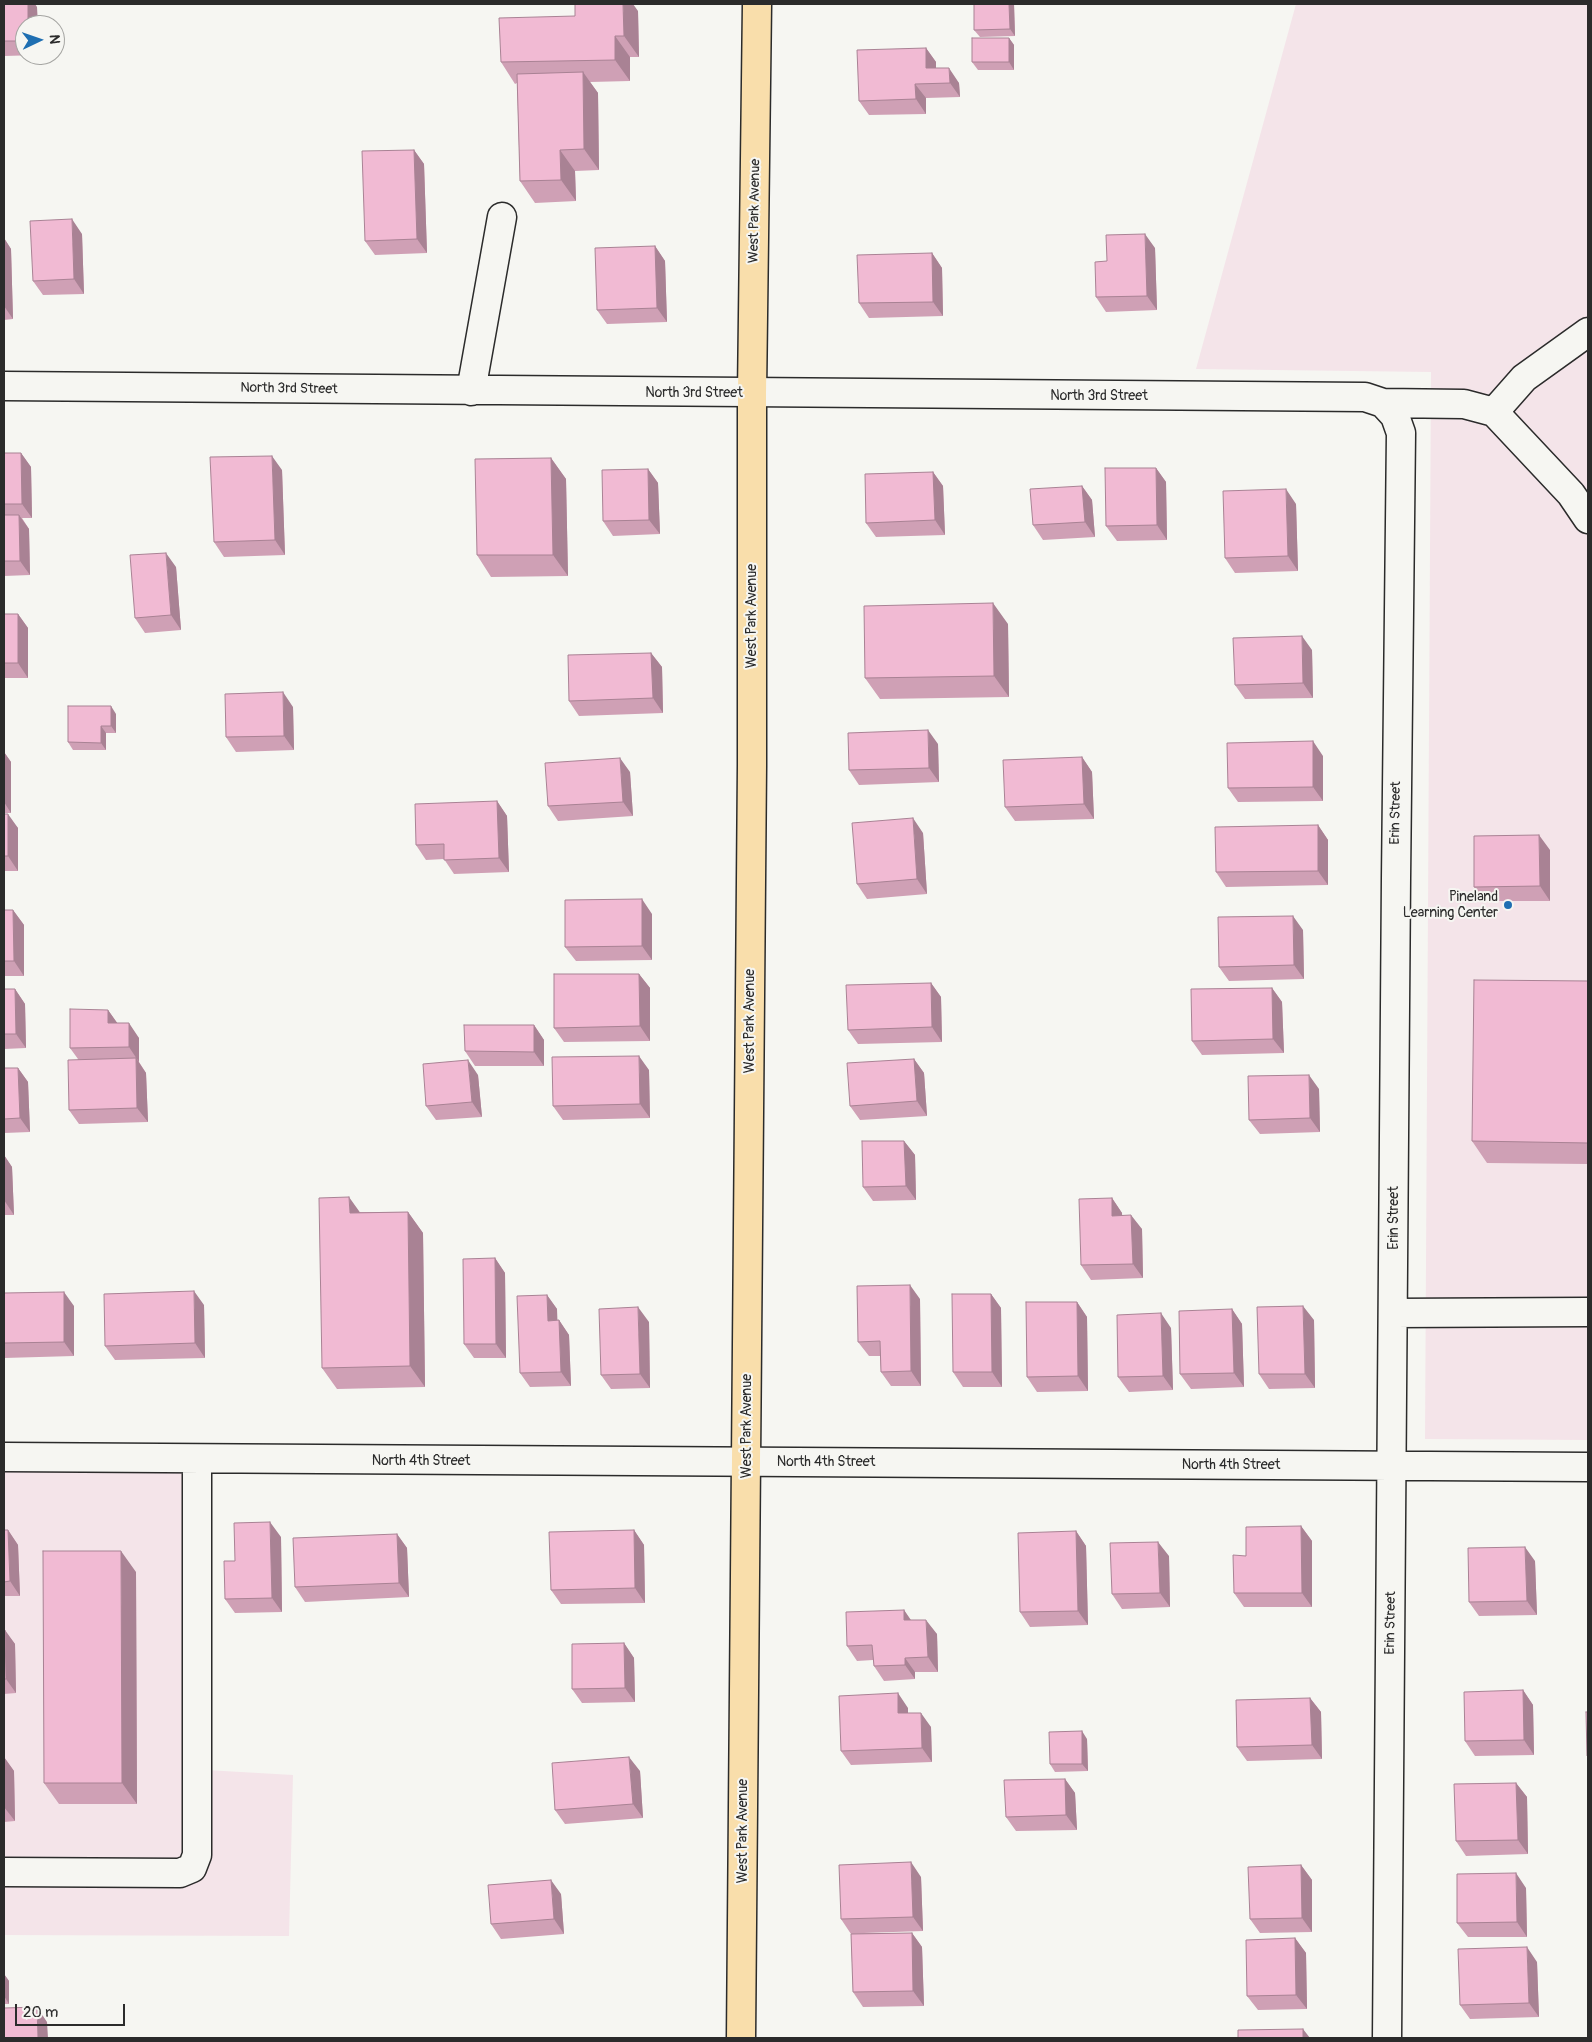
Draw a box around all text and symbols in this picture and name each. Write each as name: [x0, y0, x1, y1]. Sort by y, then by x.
north arrow: [15, 15, 65, 65]
text: N: [46, 34, 63, 44]
street label: West Park Avenue: [746, 159, 764, 263]
street label: North 3rd Street: [240, 380, 338, 398]
street label: North 3rd Street: [645, 385, 743, 401]
street label: North 3rd Street: [1050, 388, 1148, 404]
street label: West Park Avenue: [744, 564, 760, 668]
street label: Erin Street: [1387, 781, 1405, 845]
place label: Pineland Learning Center: [1403, 889, 1498, 922]
marker: Pineland Learning Center: [1502, 899, 1514, 911]
street label: West Park Avenue: [742, 969, 758, 1073]
street label: Erin Street: [1386, 1186, 1402, 1250]
street label: West Park Avenue: [739, 1374, 755, 1478]
street label: North 4th Street: [372, 1453, 470, 1469]
street label: North 4th Street: [777, 1454, 875, 1470]
street label: North 4th Street: [1182, 1457, 1280, 1473]
street label: Erin Street: [1382, 1591, 1400, 1655]
street label: West Park Avenue: [735, 1779, 751, 1883]
scale bar: [18, 1994, 128, 2026]
text: 20 m: [23, 2003, 58, 2022]

